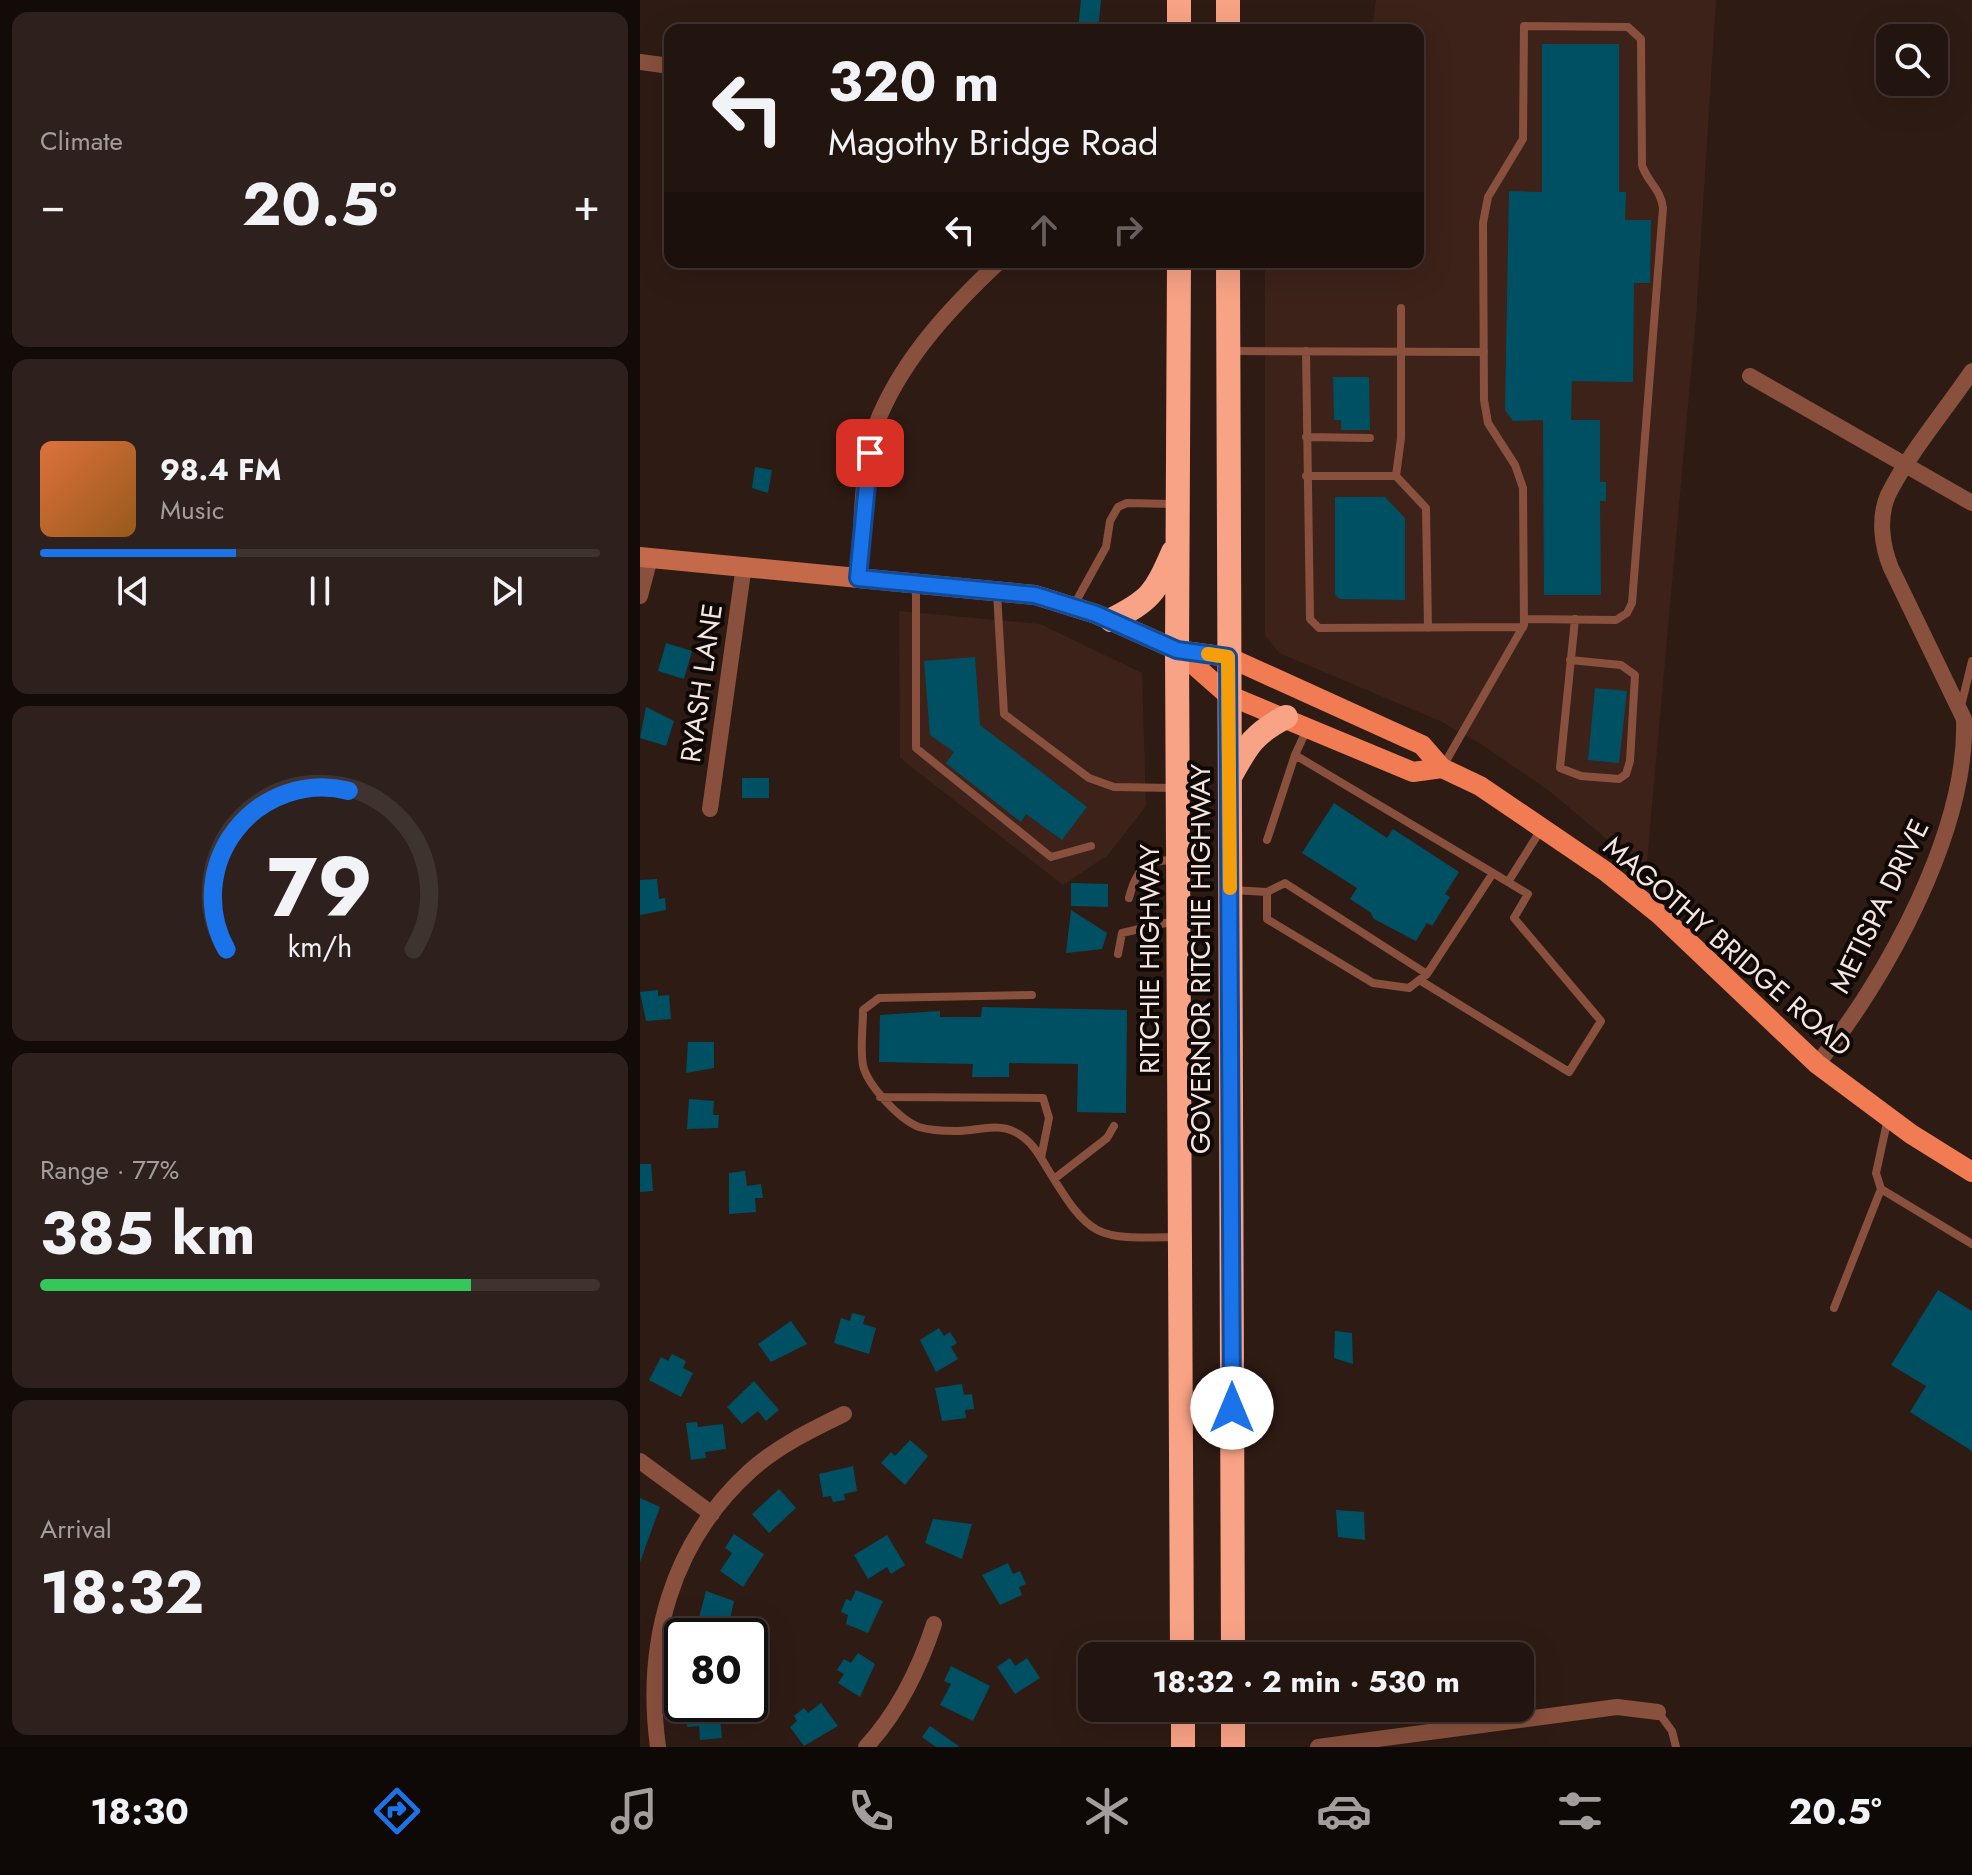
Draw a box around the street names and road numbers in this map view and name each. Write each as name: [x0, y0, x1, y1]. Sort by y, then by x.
street label: RYASH LANE: [670, 601, 733, 765]
street label: GOVERNOR RITCHIE HIGHWAY: [1180, 764, 1221, 1154]
street label: METISPA DRIVE: [1820, 812, 1939, 1000]
street label: MAGOTHY BRIDGE ROAD: [1594, 827, 1861, 1066]
street label: RITCHIE HIGHWAY: [1129, 844, 1170, 1074]

